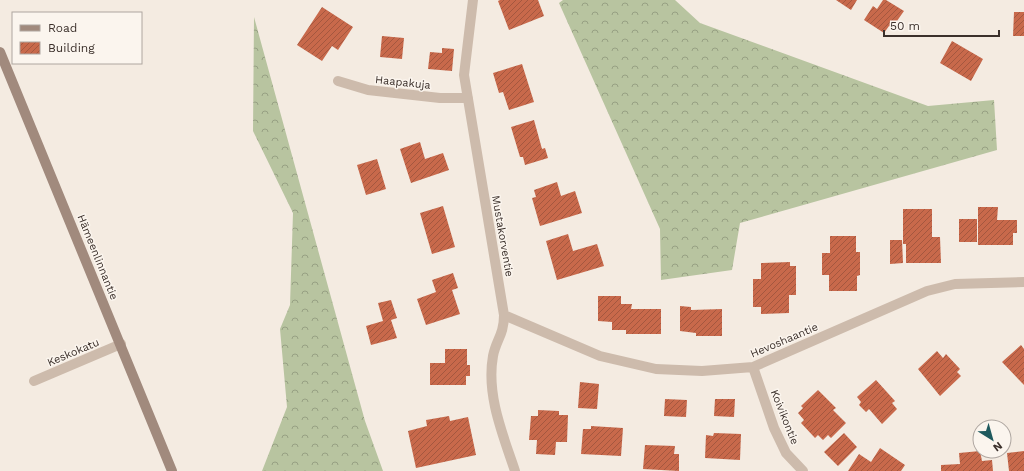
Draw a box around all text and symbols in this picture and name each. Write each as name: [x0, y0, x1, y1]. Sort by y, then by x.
legend: [12, 12, 142, 64]
scale bar: [884, 12, 999, 38]
text: 50 m: [890, 19, 920, 33]
text: Road: [48, 21, 77, 35]
text: Building: [48, 41, 95, 55]
street label: Haapakuja: [375, 73, 431, 92]
street label: Mustakorventie: [489, 194, 516, 278]
street label: Hämeenlinnantie: [74, 213, 121, 302]
street label: Hevoshaantie: [748, 320, 820, 361]
street label: Keskokatu: [45, 336, 101, 369]
street label: Koivikontie: [768, 388, 801, 447]
north arrow: [972, 419, 1012, 459]
text: N: [991, 439, 1005, 454]

